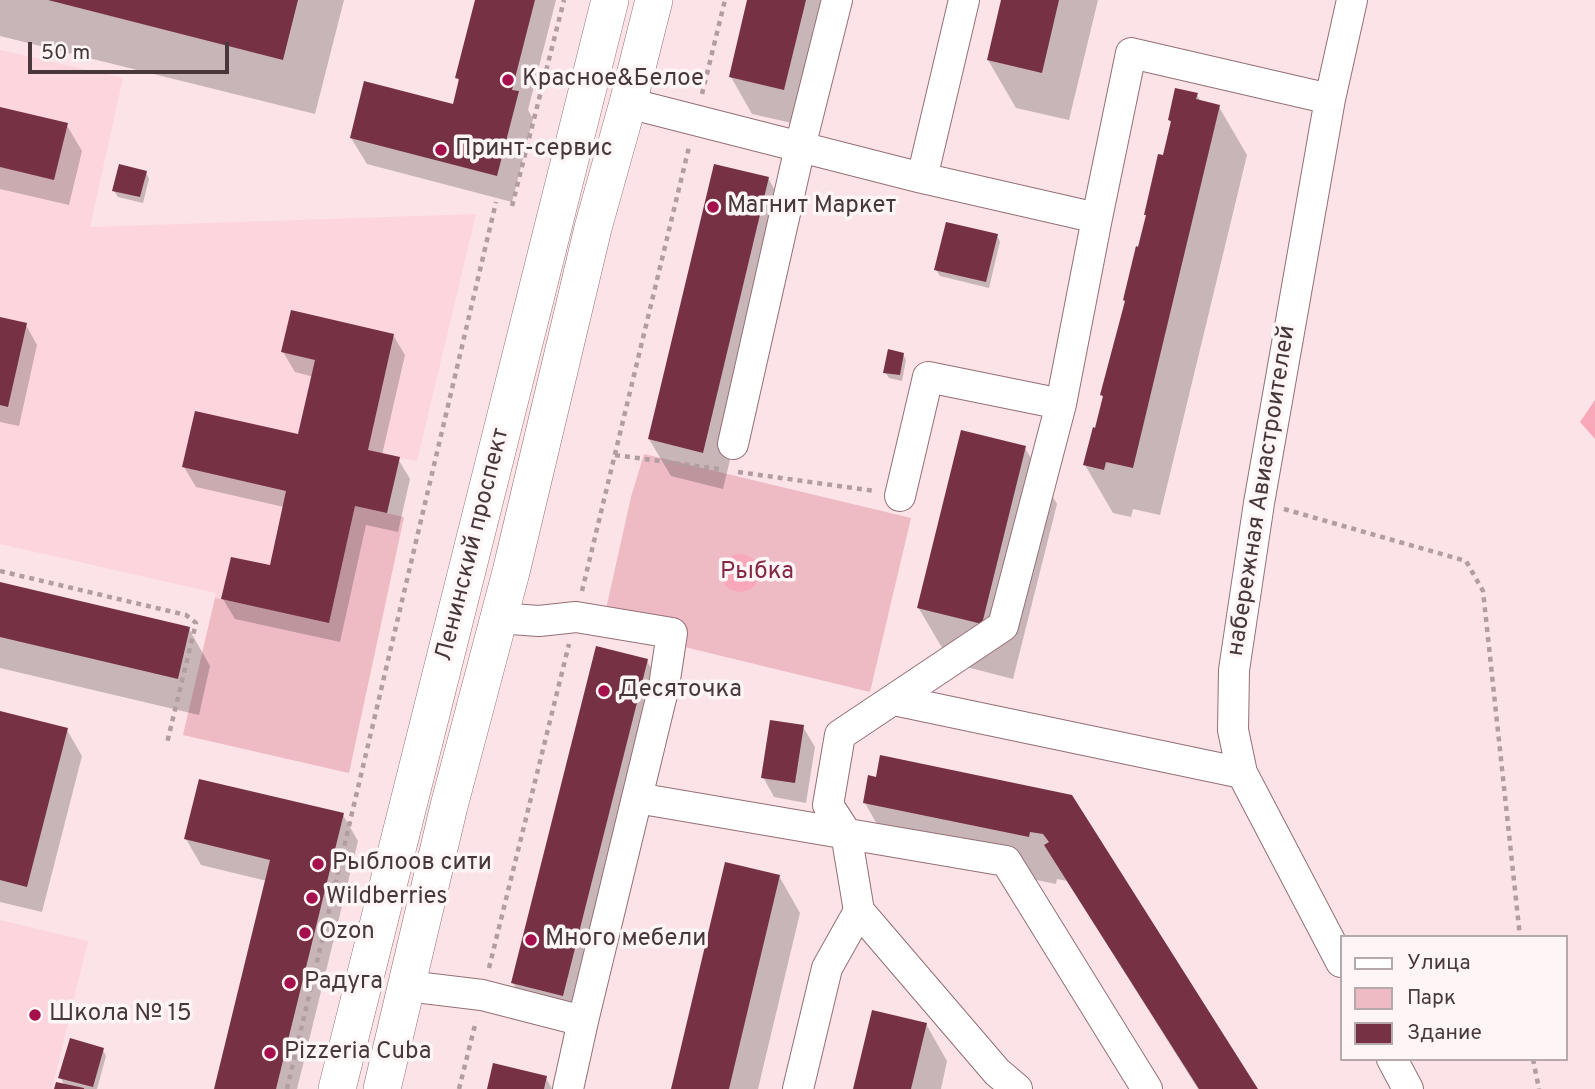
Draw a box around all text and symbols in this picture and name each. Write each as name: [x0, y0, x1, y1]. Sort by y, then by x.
scale bar: [32, 28, 233, 72]
text: 50 m: [41, 40, 90, 67]
place label: Красное&Белое: [522, 66, 704, 94]
marker: Красное&Белое: [500, 72, 516, 88]
place label: Принт-сервис: [455, 136, 613, 164]
marker: Принт-сервис: [433, 142, 449, 158]
place label: Магнит Маркет: [727, 193, 896, 221]
marker: Магнит Маркет: [705, 199, 721, 215]
street label: набережная Авиастроителей: [1223, 324, 1303, 658]
street label: Ленинский проспект: [431, 425, 517, 665]
park label: Рыбка: [720, 559, 794, 587]
place label: Десяточка: [618, 677, 742, 705]
marker: Десяточка: [596, 683, 612, 699]
place label: Рыблоов сити: [332, 850, 492, 878]
marker: Рыблоов сити: [310, 856, 326, 872]
place label: Wildberries: [326, 884, 448, 912]
marker: Wildberries: [304, 890, 320, 906]
place label: Ozon: [319, 919, 375, 947]
marker: Ozon: [297, 925, 313, 941]
place label: Много мебели: [545, 926, 706, 954]
marker: Много мебели: [523, 932, 539, 948]
legend: [1340, 935, 1567, 1061]
text: Улица: [1407, 950, 1471, 977]
place label: Радуга: [304, 969, 383, 997]
marker: Радуга: [282, 975, 298, 991]
text: Парк: [1407, 985, 1456, 1012]
place label: Школа № 15: [49, 1001, 192, 1029]
marker: Школа № 15: [27, 1007, 43, 1023]
text: Здание: [1407, 1020, 1482, 1047]
place label: Pizzeria Cuba: [284, 1039, 431, 1067]
marker: Pizzeria Cuba: [262, 1045, 278, 1061]

